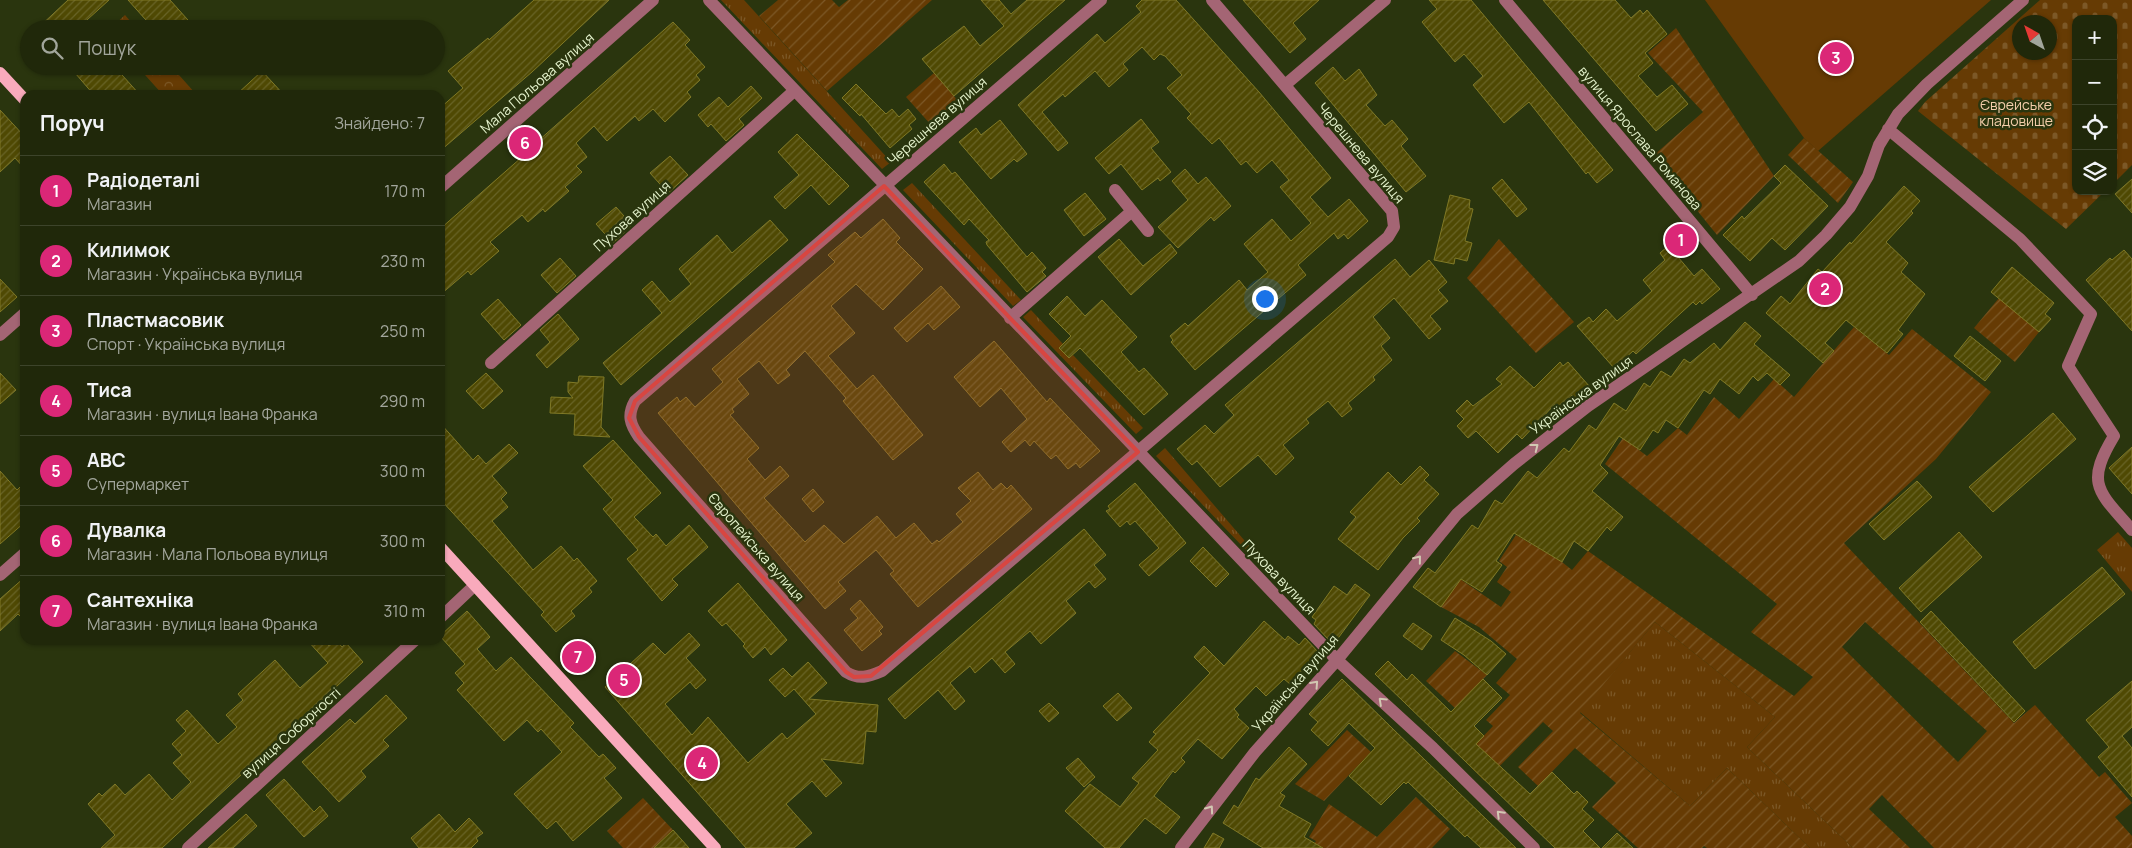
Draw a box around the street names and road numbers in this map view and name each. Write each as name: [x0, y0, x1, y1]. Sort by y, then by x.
street label: Мала Польова вулиця: [476, 28, 598, 137]
street label: вулиця Ярослава Романова: [1574, 62, 1706, 214]
street label: Черешнева вулиця: [883, 72, 990, 169]
street label: Черешнева вулиця: [1314, 98, 1409, 207]
street label: Пухова вулиця: [589, 176, 674, 255]
street label: Українська вулиця: [1525, 351, 1636, 438]
street label: Європейська вулиця: [704, 488, 809, 605]
street label: Пухова вулиця: [1239, 535, 1320, 618]
street label: Українська вулиця: [1247, 630, 1342, 735]
street label: вулиця Соборності: [237, 683, 344, 782]

